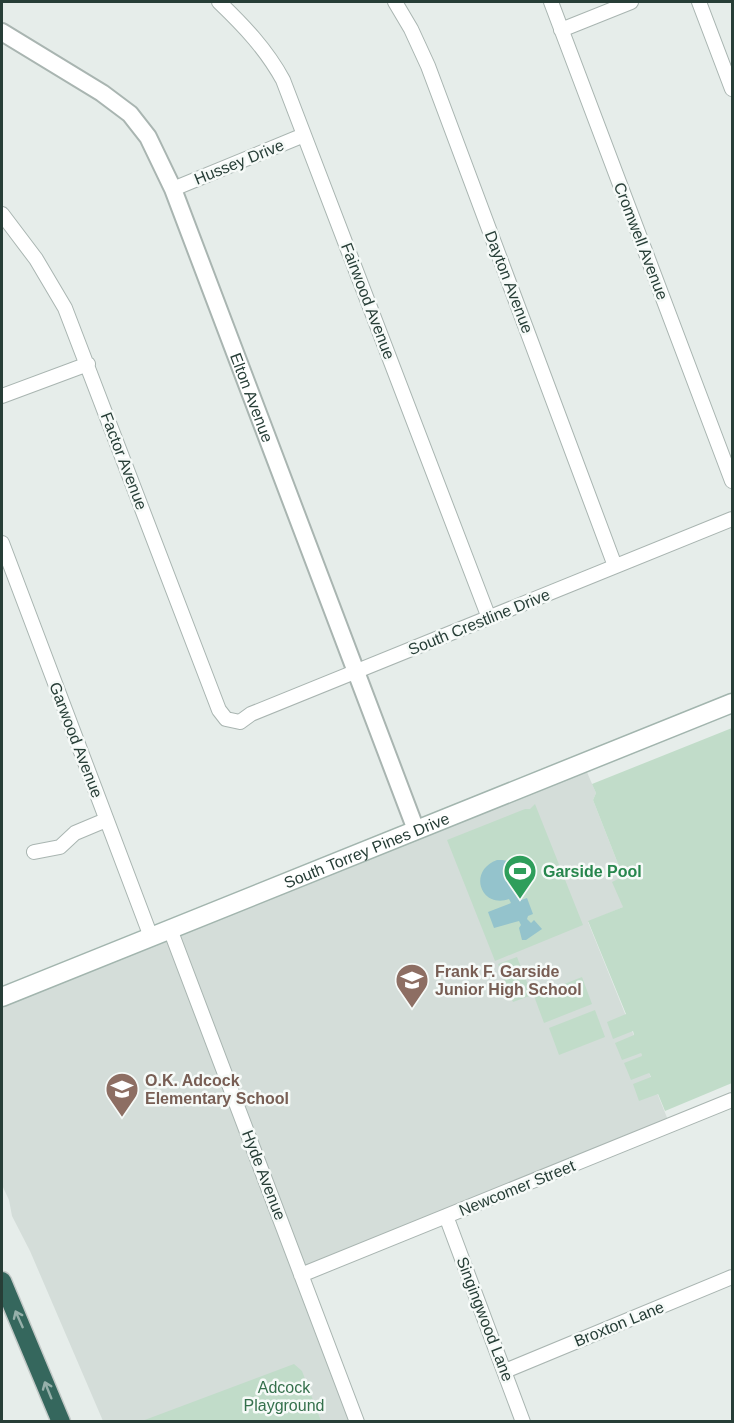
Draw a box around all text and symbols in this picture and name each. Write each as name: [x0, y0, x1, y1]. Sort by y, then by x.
street label: Hussey Drive: [192, 136, 286, 188]
street label: Cromwell Avenue: [611, 180, 671, 302]
street label: Dayton Avenue: [482, 228, 536, 336]
street label: Fairwood Avenue: [338, 240, 398, 362]
street label: Elton Avenue: [227, 350, 277, 445]
street label: Factor Avenue: [98, 410, 150, 512]
street label: South Crestline Drive: [406, 586, 552, 658]
street label: Garwood Avenue: [46, 680, 106, 800]
street label: South Torrey Pines Drive: [281, 809, 452, 891]
sports icon: Garside Pool: [502, 853, 538, 900]
place label: Garside Pool: [543, 863, 642, 880]
school or university icon: Frank F. Garside Junior High School: [394, 962, 430, 1009]
place label: Frank F. Garside Junior High School: [435, 963, 582, 998]
school or university icon: O.K. Adcock Elementary School: [104, 1071, 140, 1118]
place label: O.K. Adcock Elementary School: [145, 1072, 289, 1107]
street label: Hyde Avenue: [239, 1128, 289, 1222]
street label: Newcomer Street: [457, 1157, 578, 1219]
street label: Singingwood Lane: [453, 1254, 517, 1384]
street label: Broxton Lane: [572, 1298, 666, 1350]
one-way arrow: [12, 1311, 24, 1329]
park label: Adcock Playground: [244, 1379, 324, 1414]
one-way arrow: [42, 1381, 53, 1399]

